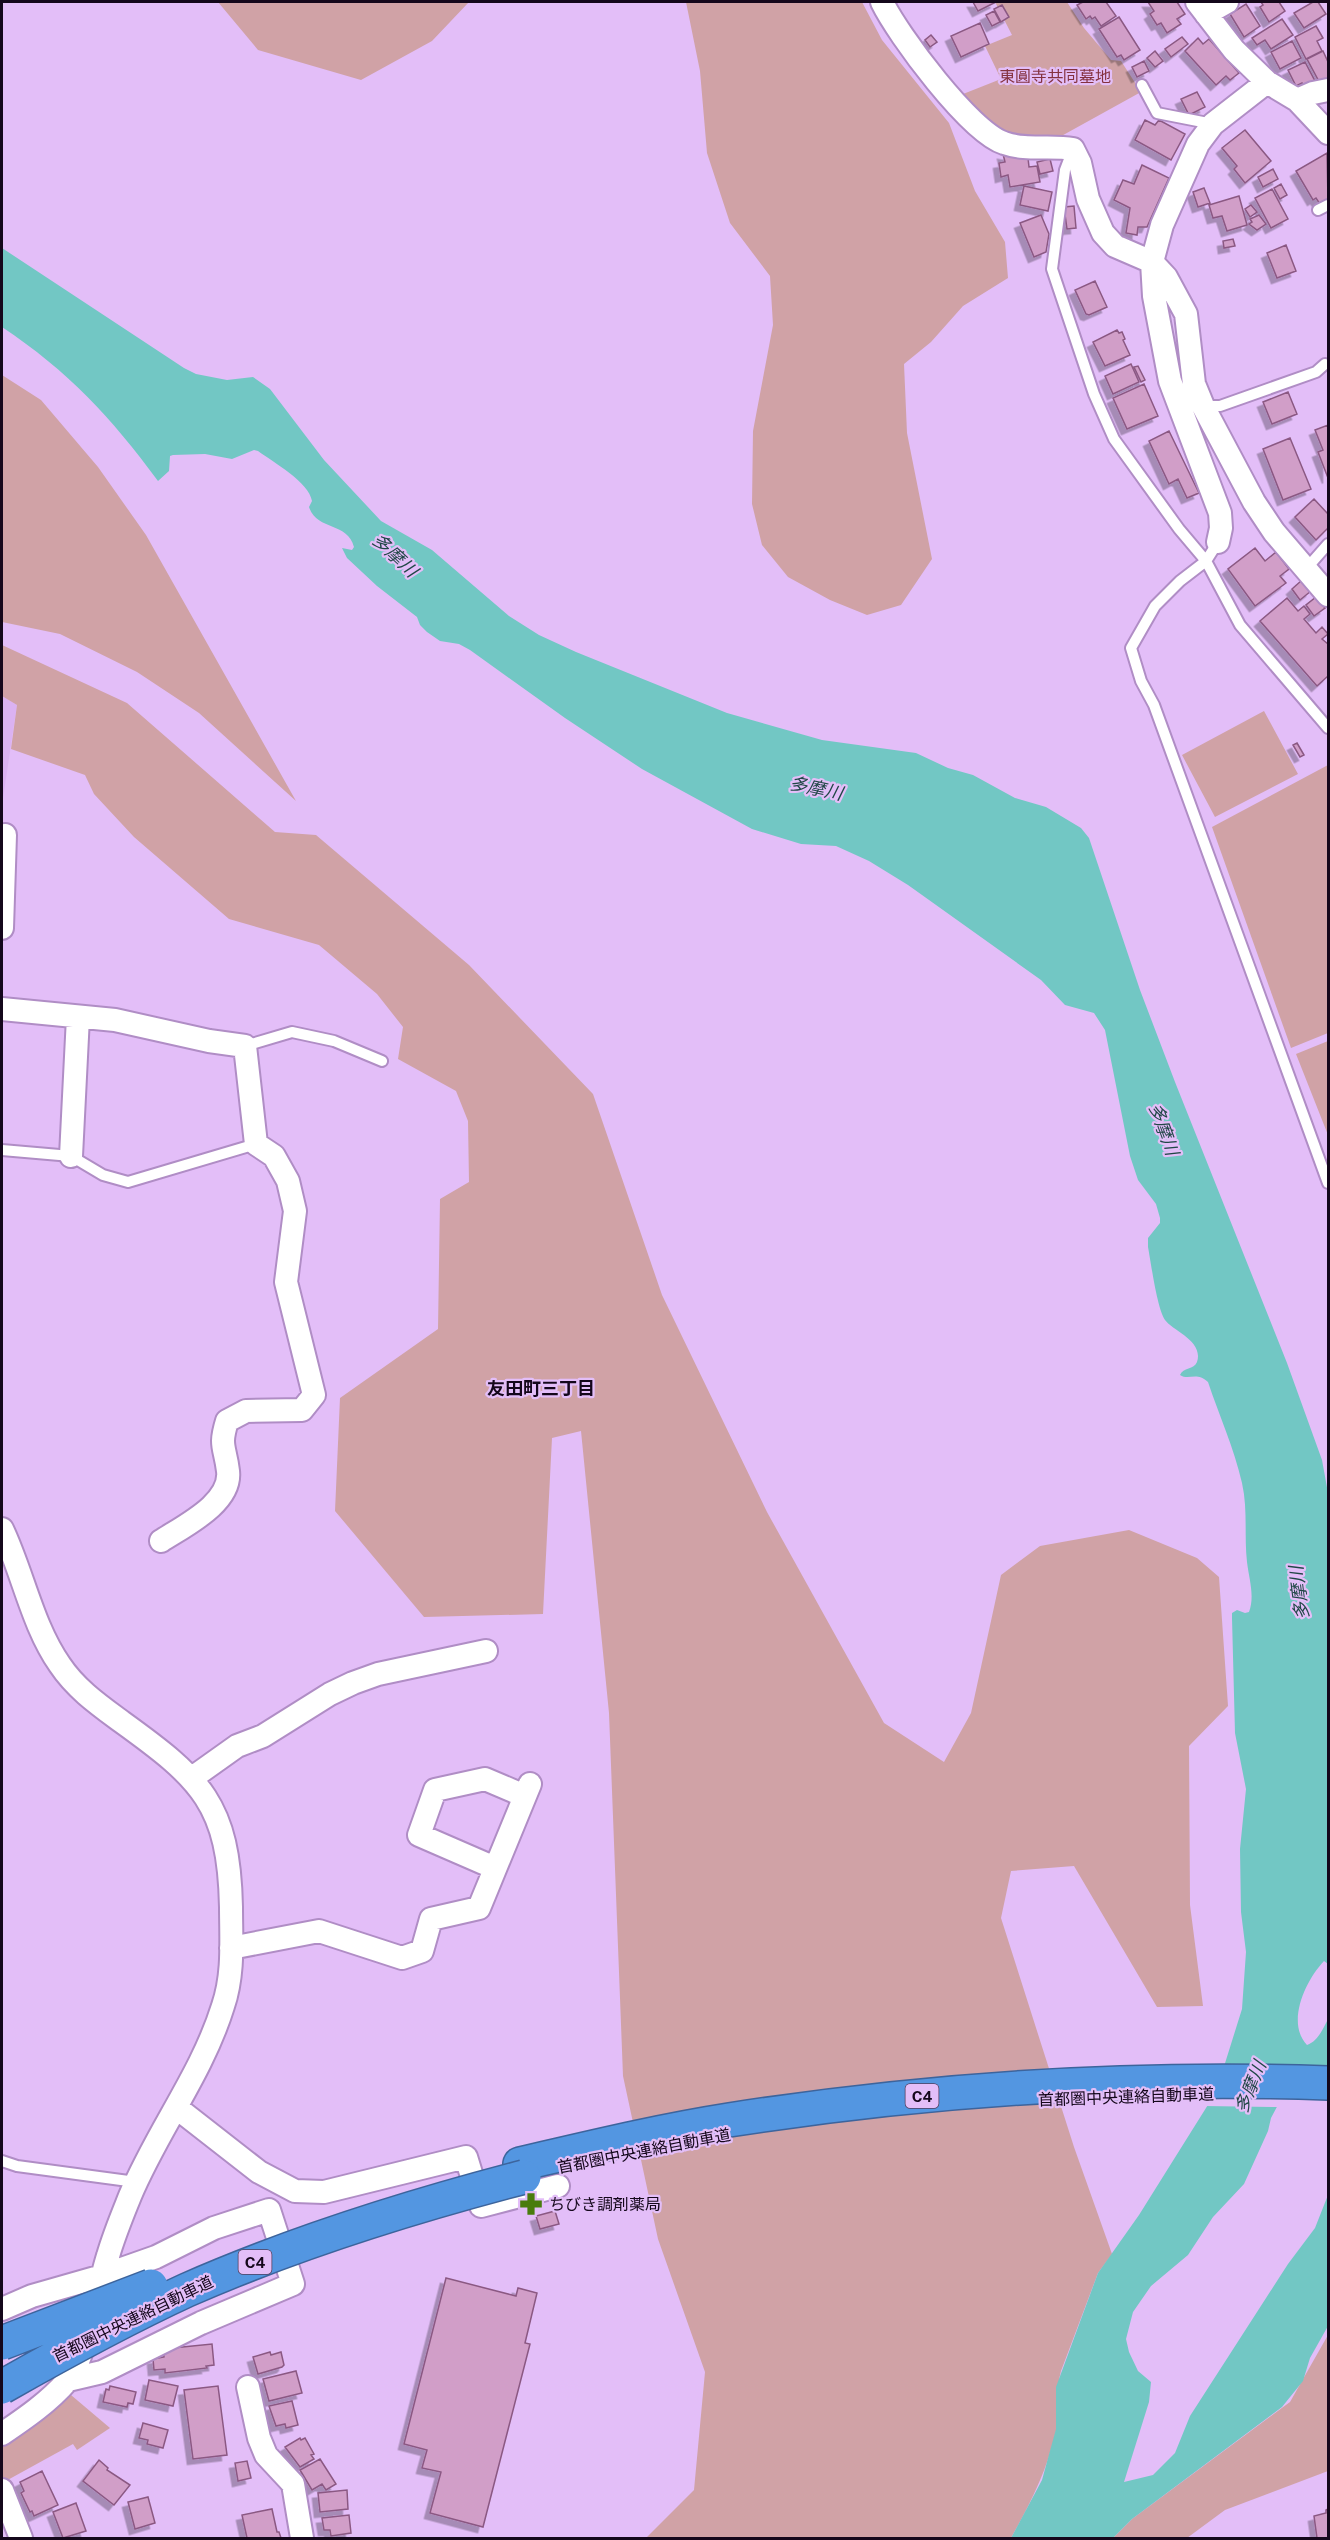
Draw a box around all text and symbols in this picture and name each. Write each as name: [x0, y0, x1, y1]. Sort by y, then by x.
park label: 東圓寺共同墓地: [999, 67, 1111, 86]
water label: 多摩川: [368, 529, 423, 582]
water label: 多摩川: [787, 772, 847, 804]
water label: 多摩川: [1145, 1100, 1184, 1160]
district label: 友田町三丁目: [487, 1378, 595, 1399]
water label: 多摩川: [1285, 1563, 1313, 1621]
water label: 多摩川: [1230, 2056, 1271, 2116]
road number: C4: [906, 2084, 938, 2108]
street label: 首都圏中央連絡自動車道: [1038, 2084, 1214, 2110]
street label: 首都圏中央連絡自動車道: [556, 2125, 732, 2177]
pharmacy icon: ちびき調剤薬局: [518, 2191, 544, 2217]
place label: ちびき調剤薬局: [549, 2195, 661, 2214]
road number: C4: [238, 2250, 272, 2274]
street label: 首都圏中央連絡自動車道: [50, 2272, 216, 2366]

